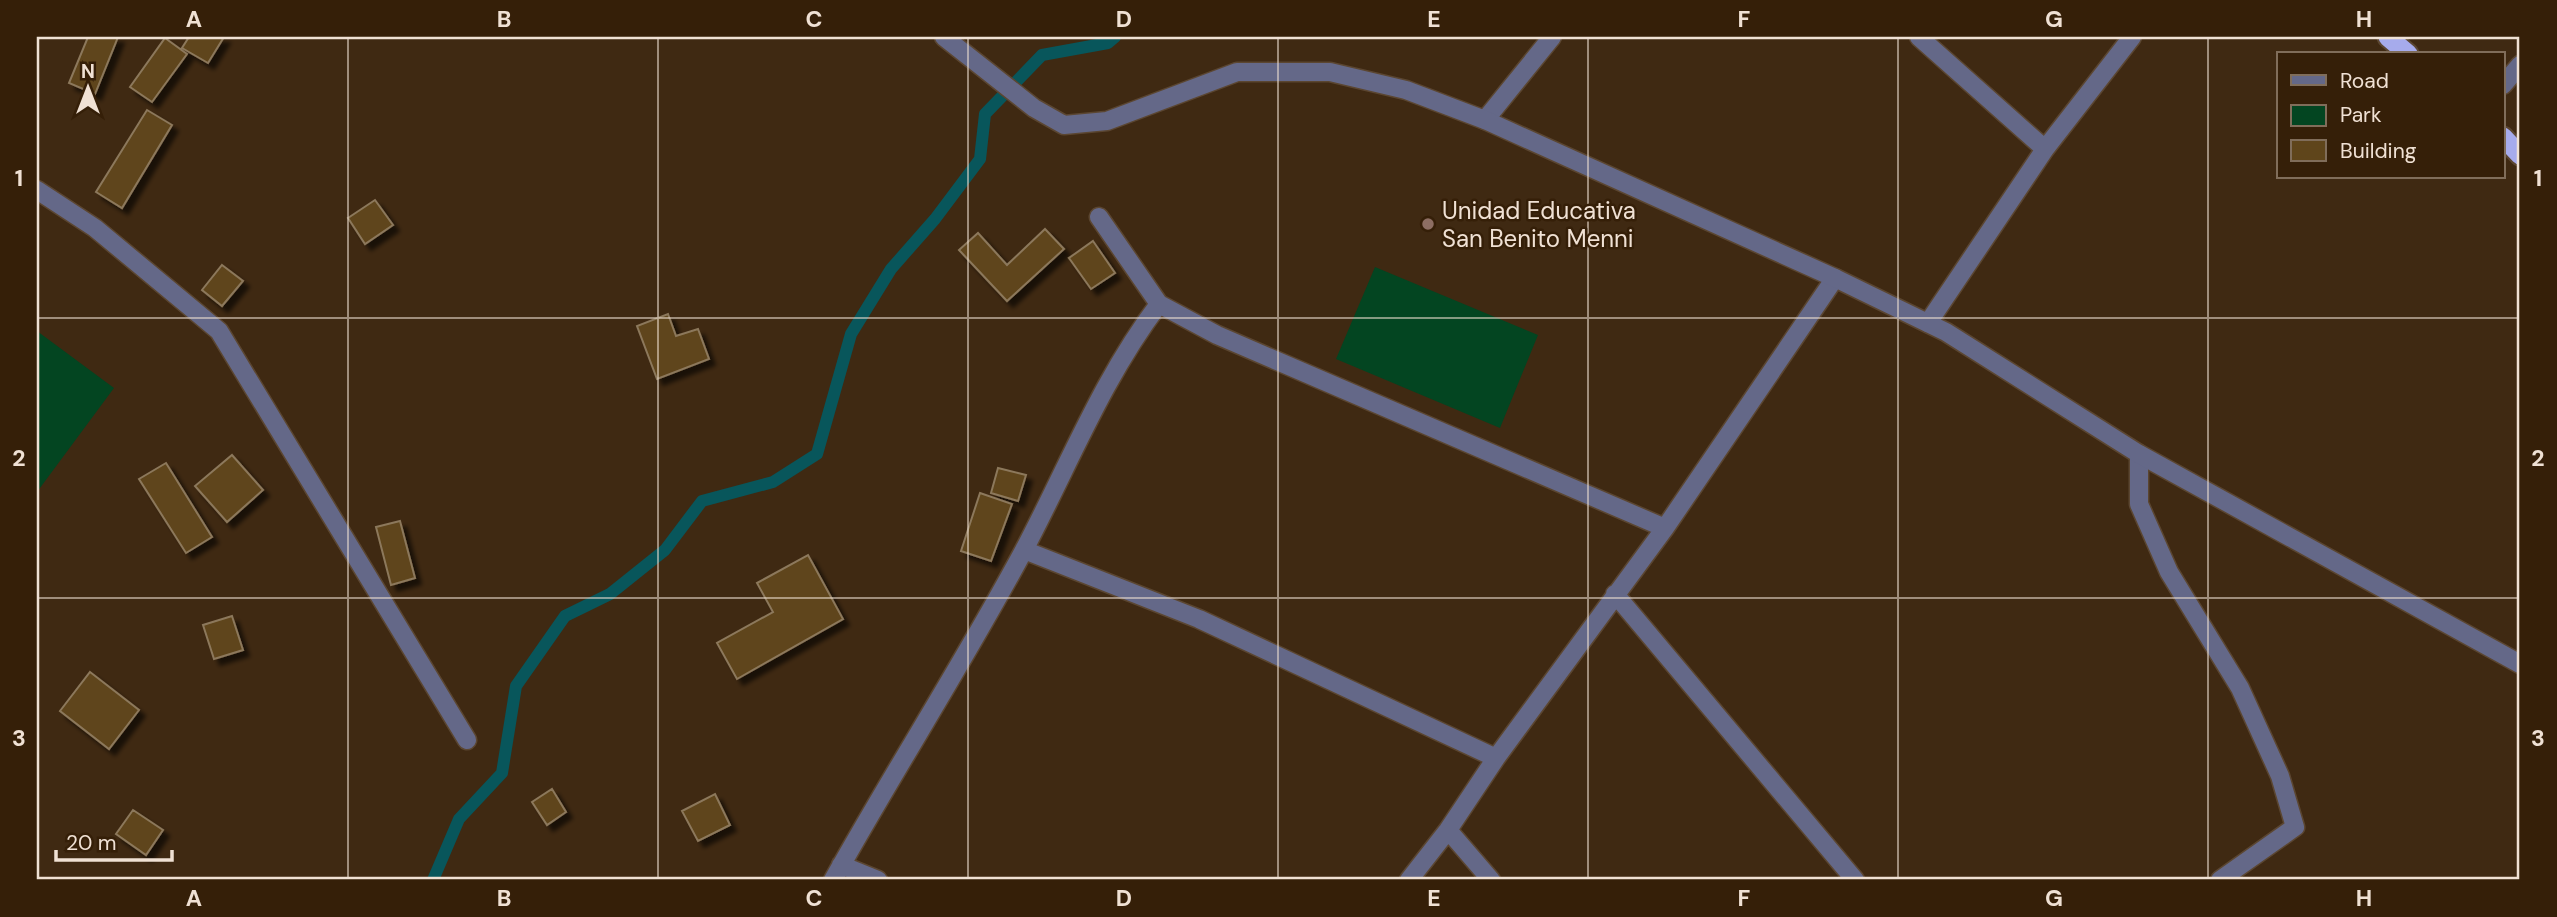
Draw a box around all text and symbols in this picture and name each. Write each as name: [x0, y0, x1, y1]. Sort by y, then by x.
text: A: [186, 4, 202, 34]
text: B: [497, 4, 511, 34]
text: C: [806, 4, 822, 34]
text: D: [1116, 4, 1132, 34]
text: E: [1427, 4, 1441, 34]
text: F: [1738, 4, 1751, 34]
text: G: [2045, 4, 2063, 34]
text: H: [2356, 4, 2372, 34]
north arrow: [52, 52, 122, 122]
legend: [2277, 52, 2504, 178]
text: N: [81, 59, 95, 84]
text: Road: [2340, 67, 2389, 95]
text: Park: [2340, 101, 2382, 129]
text: Building: [2340, 137, 2417, 165]
text: 1: [15, 163, 23, 193]
text: 1: [2534, 163, 2542, 193]
place label: Unidad Educativa San Benito Menni: [1442, 195, 1636, 254]
marker: Unidad Educativa San Benito Menni: [1420, 216, 1436, 232]
text: 2: [12, 443, 26, 473]
text: 2: [2531, 443, 2545, 473]
text: 3: [12, 723, 26, 753]
text: 3: [2531, 723, 2545, 753]
scale bar: [56, 819, 172, 863]
text: 20 m: [66, 829, 117, 857]
text: A: [186, 883, 202, 913]
text: B: [497, 883, 511, 913]
text: C: [806, 883, 822, 913]
text: D: [1116, 883, 1132, 913]
text: E: [1427, 883, 1441, 913]
text: F: [1738, 883, 1751, 913]
text: G: [2045, 883, 2063, 913]
text: H: [2356, 883, 2372, 913]

